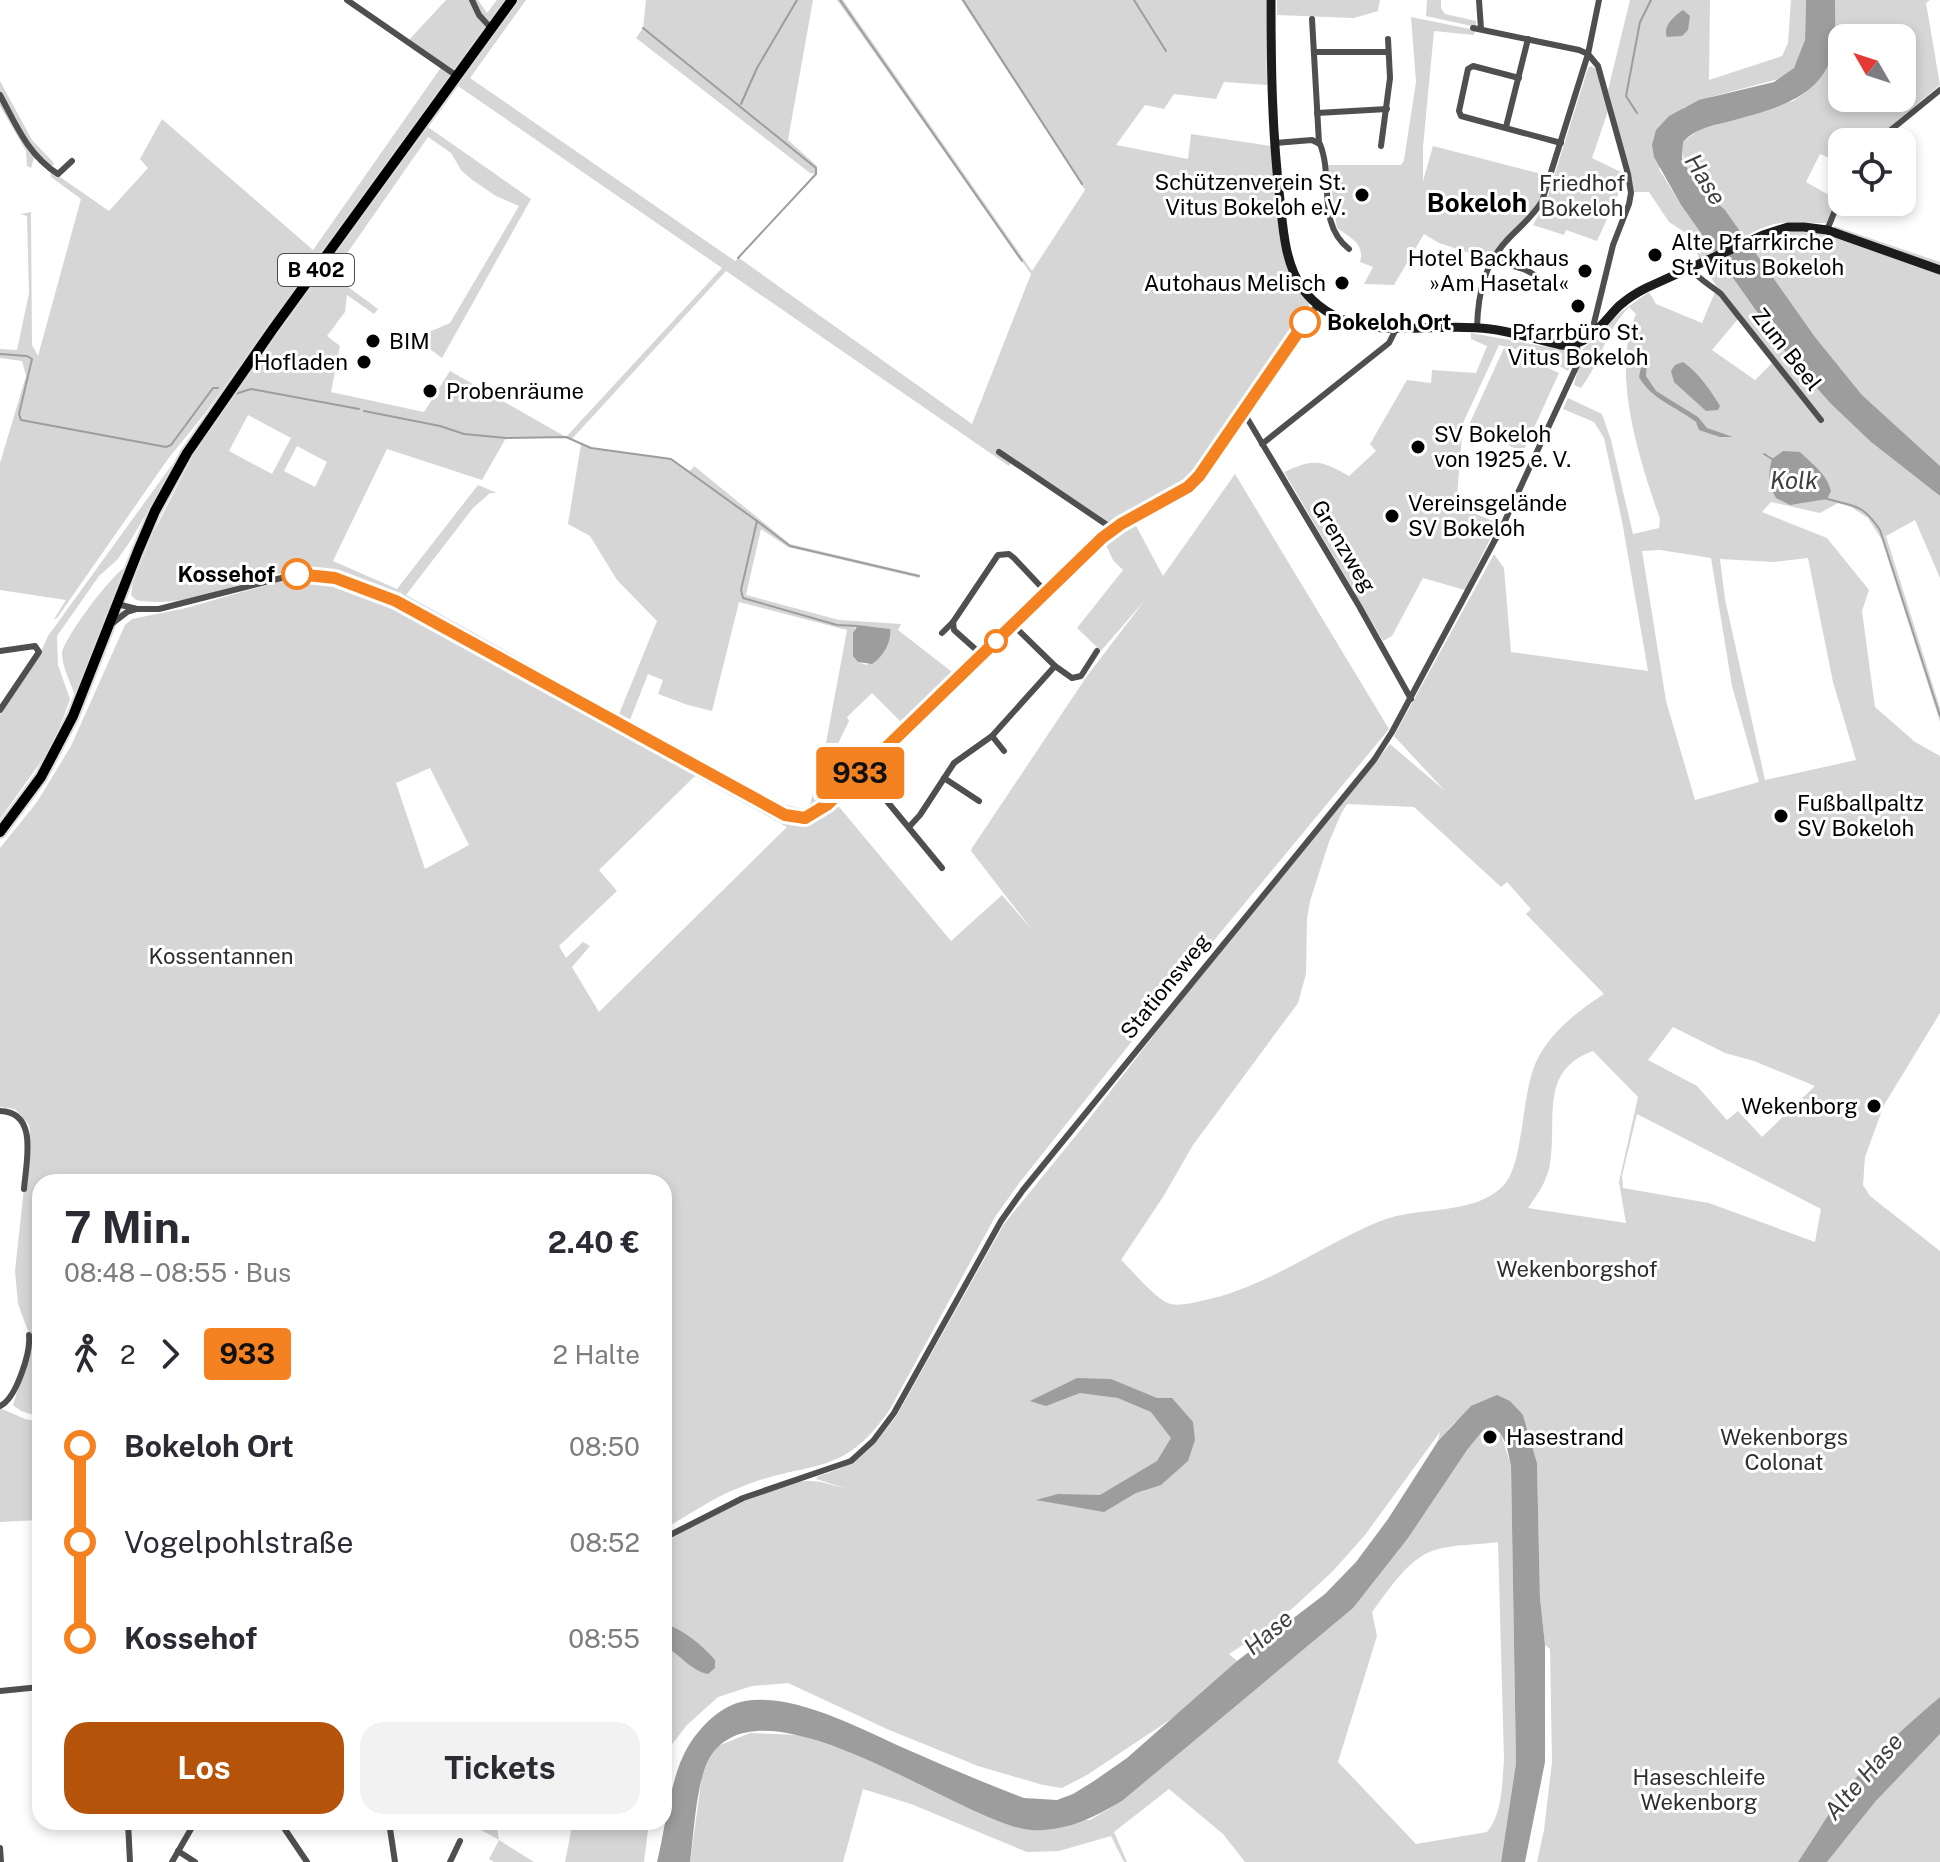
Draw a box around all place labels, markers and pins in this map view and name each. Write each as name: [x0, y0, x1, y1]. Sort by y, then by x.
place label: Schützenverein St. Vitus Bokeloh e.V.: [1155, 169, 1346, 220]
marker: Schützenverein St. Vitus Bokeloh e.V.: [1353, 186, 1371, 204]
place label: Alte Pfarrkirche St. Vitus Bokeloh: [1671, 229, 1844, 280]
place label: Hotel Backhaus »Am Hasetal«: [1408, 245, 1569, 296]
marker: Alte Pfarrkirche St. Vitus Bokeloh: [1646, 246, 1664, 264]
marker: Hotel Backhaus »Am Hasetal«: [1576, 262, 1594, 280]
place label: Autohaus Melisch: [1144, 270, 1326, 296]
marker: Autohaus Melisch: [1333, 274, 1351, 292]
marker: Pfarrbüro St. Vitus Bokeloh: [1569, 297, 1587, 315]
marker: Bokeloh Ort: [1290, 307, 1320, 337]
place label: Bokeloh Ort: [1327, 309, 1452, 335]
place label: Pfarrbüro St. Vitus Bokeloh: [1508, 319, 1648, 370]
place label: BIM: [389, 328, 430, 354]
marker: BIM: [364, 332, 382, 350]
place label: Hofladen: [254, 349, 348, 375]
marker: Hofladen: [355, 353, 373, 371]
place label: Probenräume: [446, 378, 584, 404]
marker: Probenräume: [421, 382, 439, 400]
place label: SV Bokeloh von 1925 e. V.: [1434, 421, 1571, 472]
marker: SV Bokeloh von 1925 e. V.: [1409, 438, 1427, 456]
place label: Vereinsgelände SV Bokeloh: [1408, 490, 1567, 541]
marker: Vereinsgelände SV Bokeloh: [1383, 507, 1401, 525]
marker: Kossehof: [282, 559, 312, 589]
place label: Kossehof: [177, 561, 275, 587]
unlabelled marker: [985, 630, 1007, 652]
place label: Fußballpaltz SV Bokeloh: [1797, 790, 1924, 841]
marker: Fußballpaltz SV Bokeloh: [1772, 807, 1790, 825]
place label: Wekenborg: [1741, 1093, 1858, 1119]
marker: Wekenborg: [1865, 1097, 1883, 1115]
place label: Hasestrand: [1506, 1424, 1624, 1450]
marker: Hasestrand: [1481, 1428, 1499, 1446]

